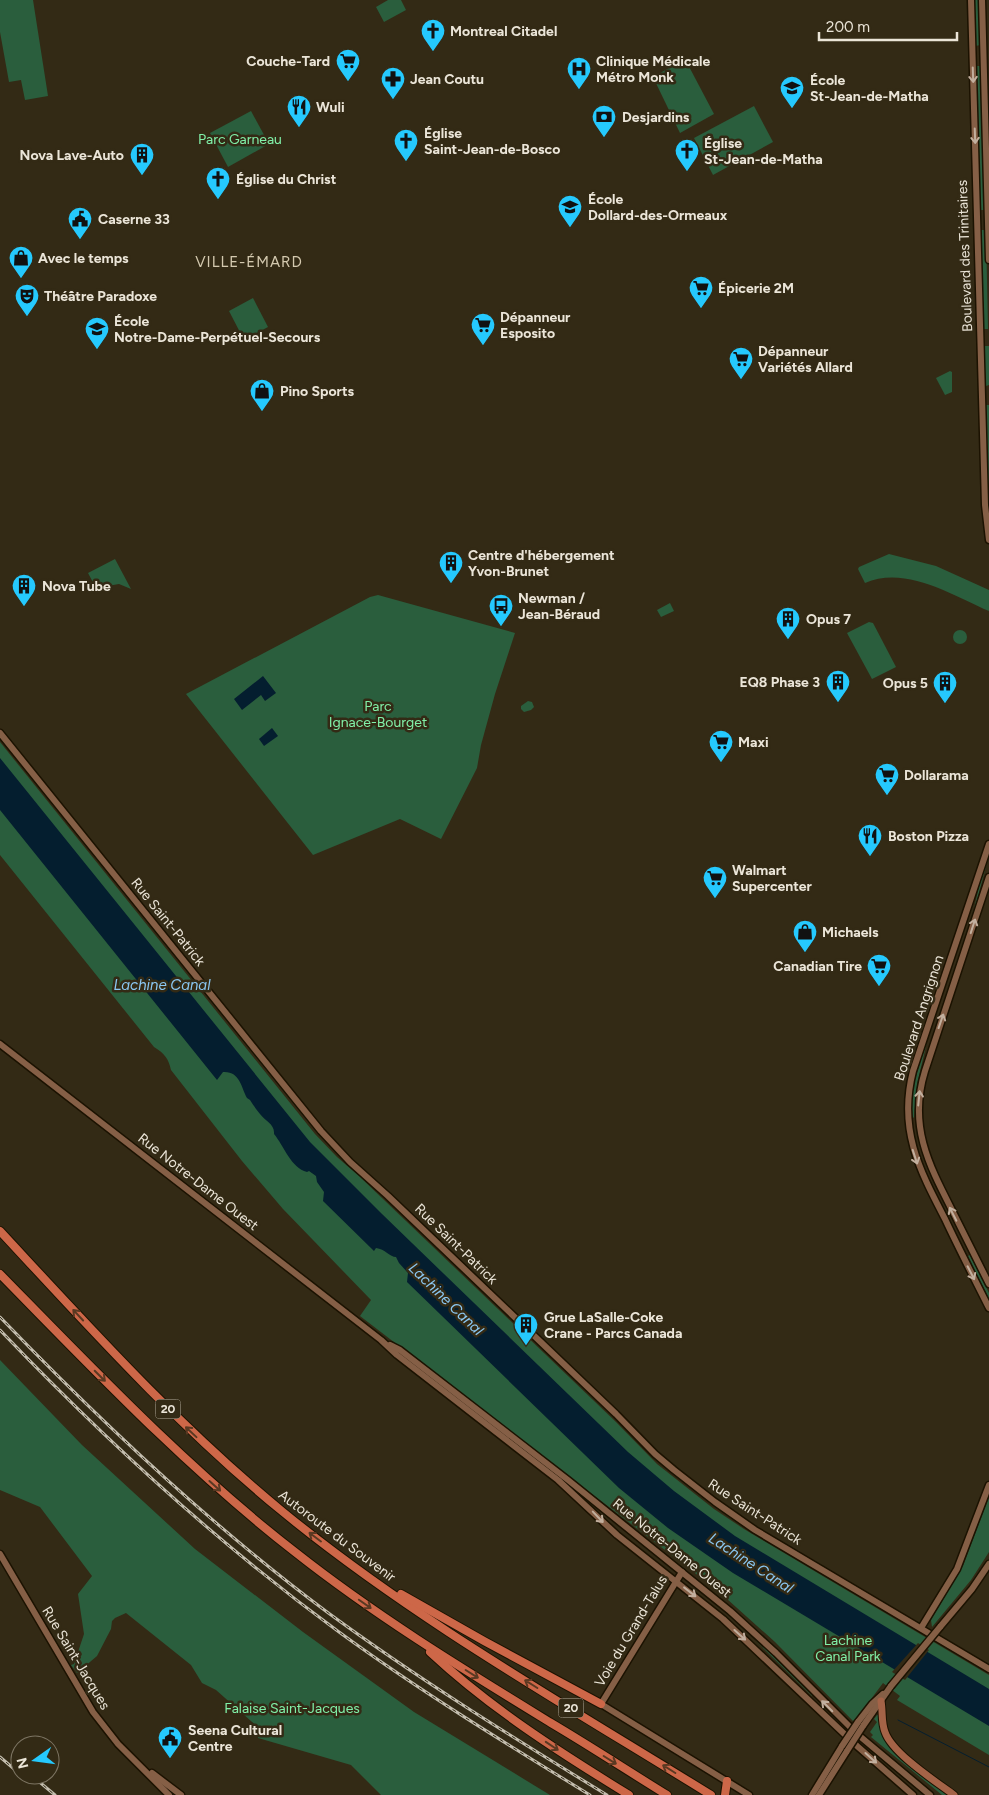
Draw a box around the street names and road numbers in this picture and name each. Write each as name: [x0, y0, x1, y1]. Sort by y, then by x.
street label: Boulevard des Trinitaires: [954, 180, 976, 332]
street label: Rue Saint-Patrick: [127, 875, 209, 970]
street label: Boulevard Angrignon: [891, 953, 947, 1083]
street label: Rue Notre-Dame Ouest: [134, 1130, 262, 1234]
street label: Rue Saint-Patrick: [411, 1200, 501, 1288]
road number: 20: [156, 1400, 180, 1418]
street label: Rue Saint-Patrick: [705, 1475, 805, 1549]
street label: Autoroute du Souvenir: [275, 1486, 399, 1586]
street label: Rue Notre-Dame Ouest: [609, 1495, 735, 1601]
street label: Voie du Grand-Talus: [591, 1572, 671, 1690]
street label: Rue Saint-Jacques: [38, 1603, 114, 1713]
road number: 20: [558, 1699, 584, 1718]

